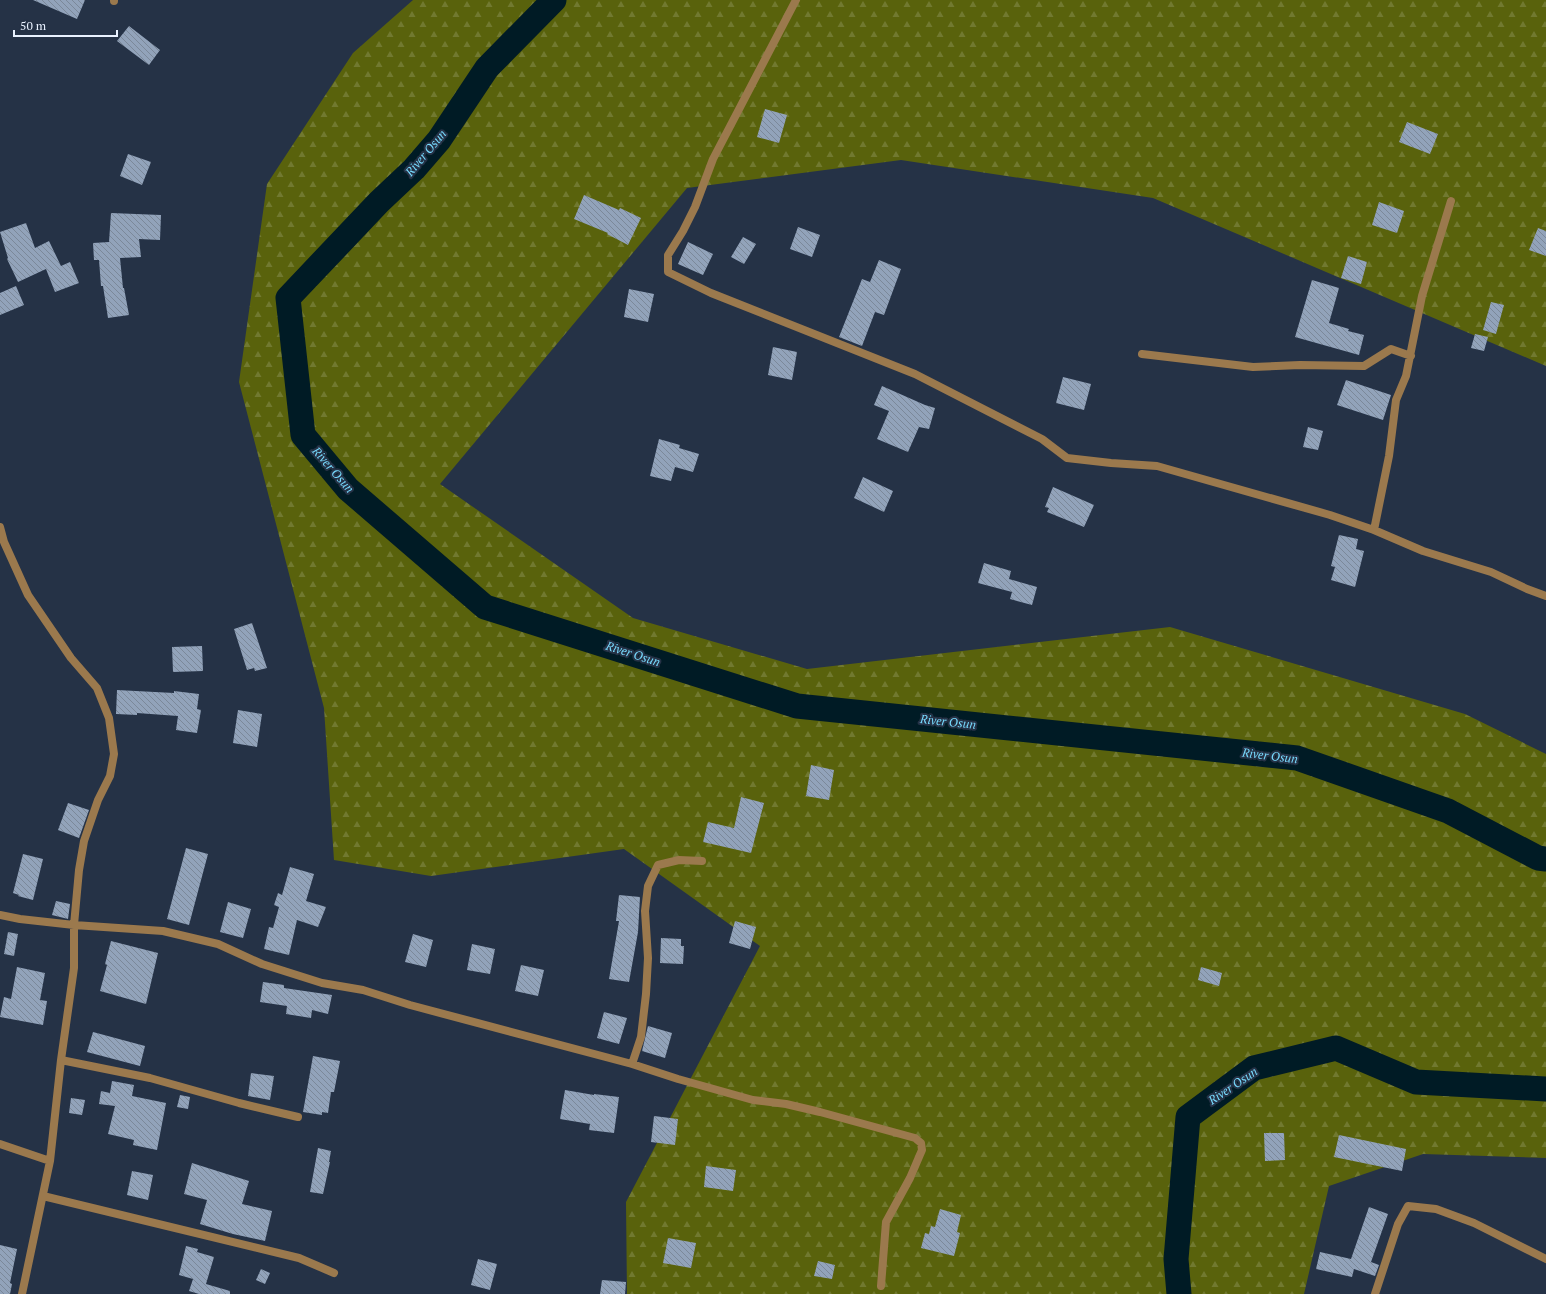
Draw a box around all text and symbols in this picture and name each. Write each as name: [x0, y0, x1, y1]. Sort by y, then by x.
scale bar: [14, 12, 117, 38]
text: 50 m: [20, 18, 47, 33]
water label: River Osun: [401, 126, 449, 180]
water label: River Osun: [309, 443, 357, 496]
water label: River Osun: [603, 637, 662, 669]
water label: River Osun: [918, 711, 977, 732]
water label: River Osun: [1240, 745, 1299, 766]
water label: River Osun: [1204, 1064, 1260, 1108]

